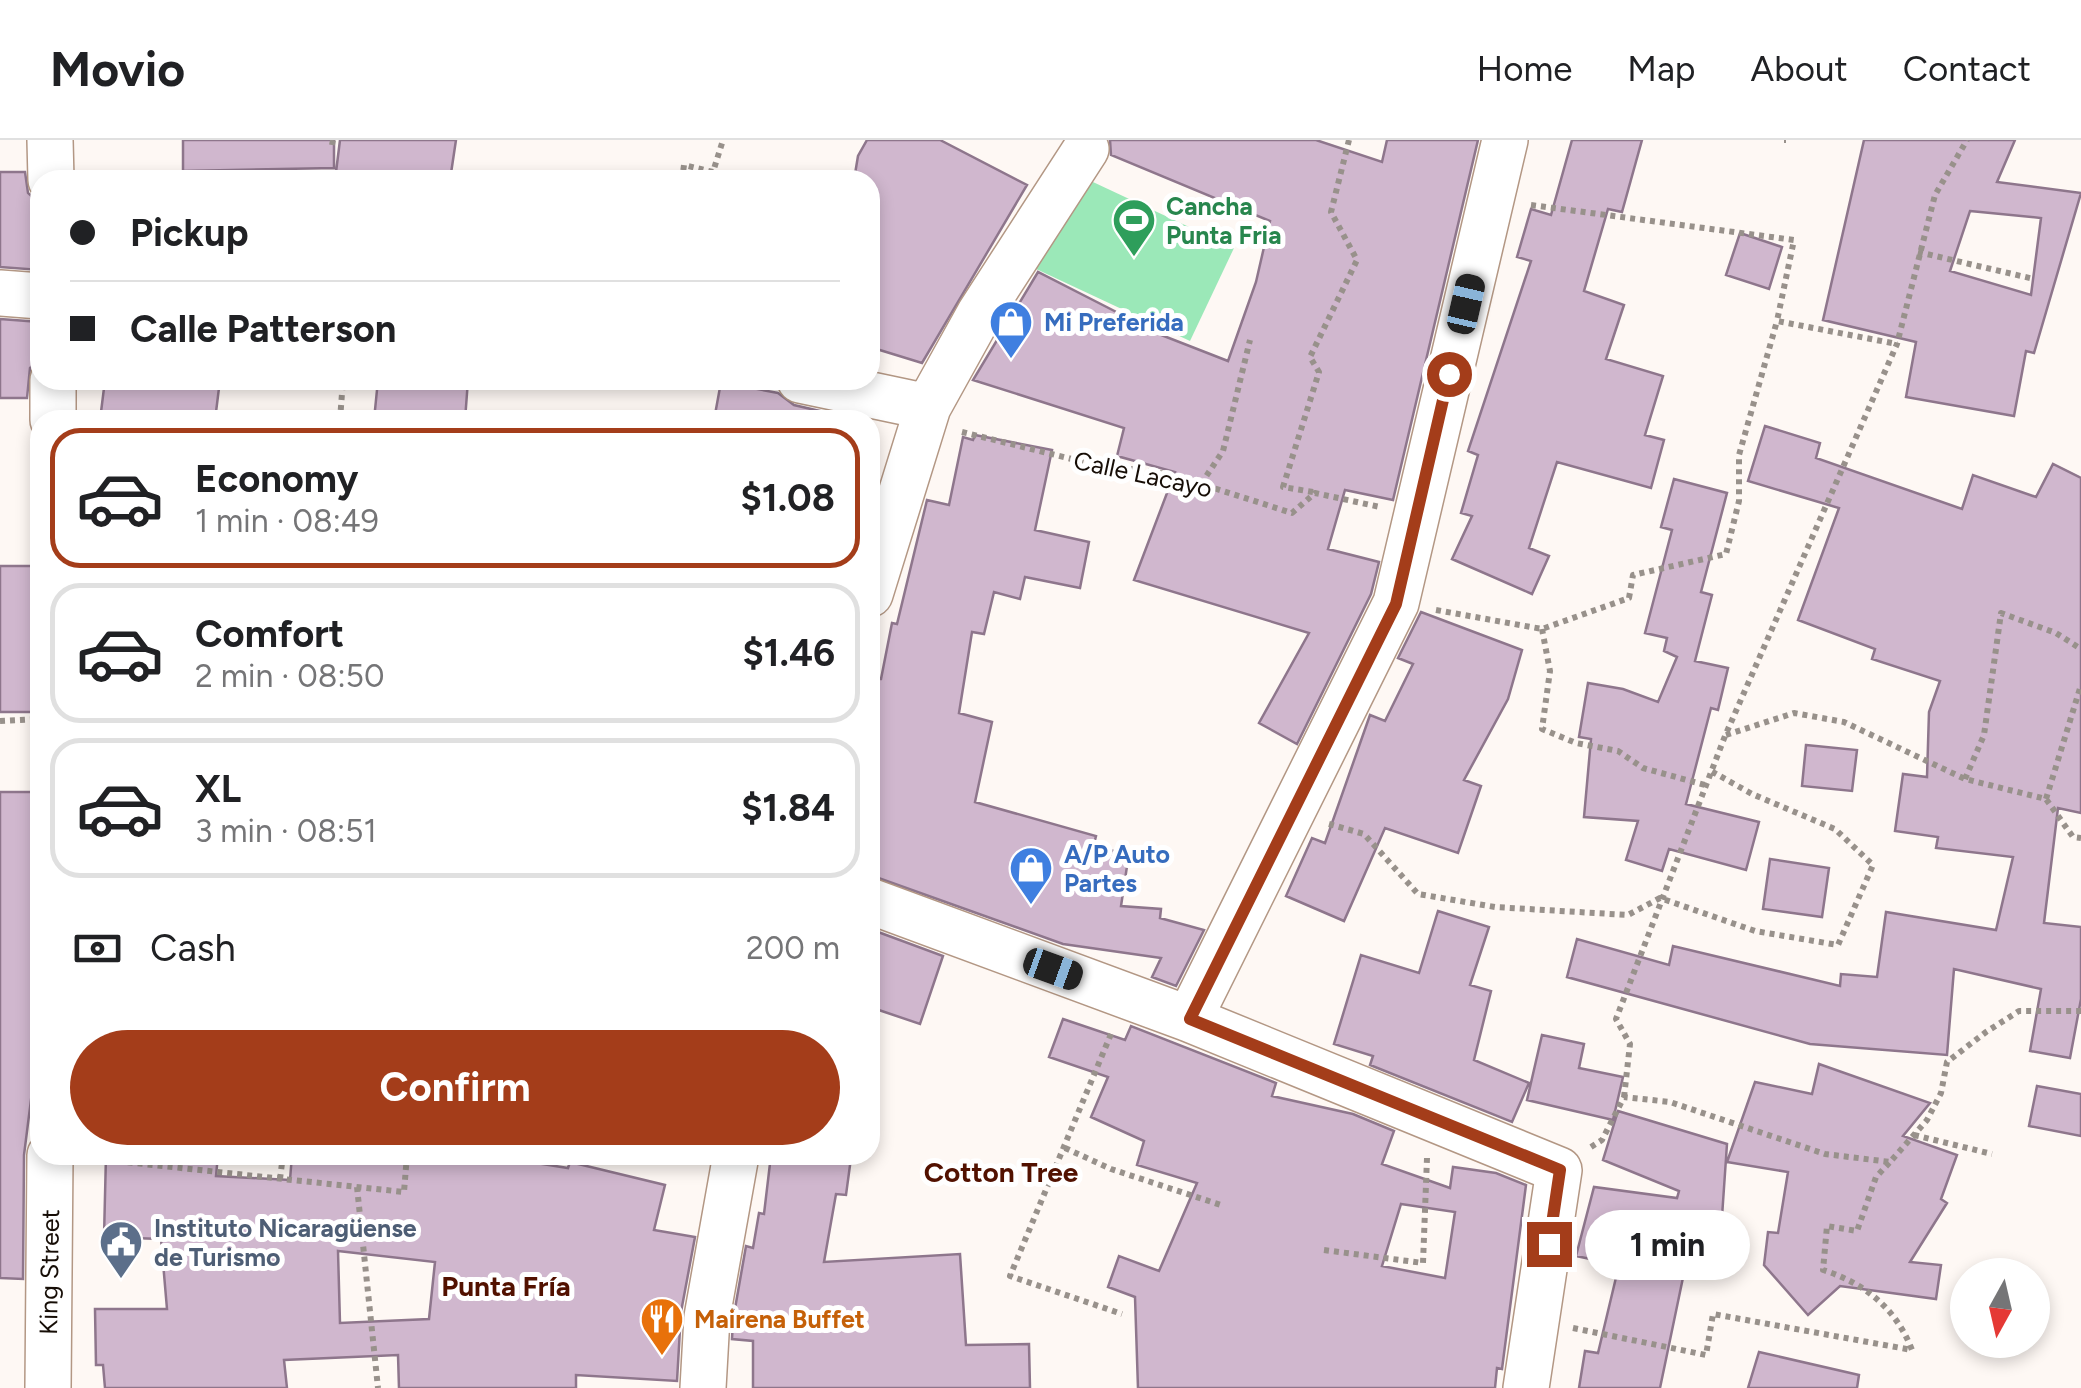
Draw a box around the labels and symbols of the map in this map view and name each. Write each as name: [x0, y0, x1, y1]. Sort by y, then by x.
place label: Cancha Punta Fria: [1166, 191, 1281, 250]
sports icon: Cancha Punta Fria: [1111, 197, 1157, 258]
car: [1445, 271, 1487, 337]
shop icon: Mi Preferida: [988, 299, 1034, 360]
place label: Mi Preferida: [1044, 307, 1184, 337]
route start: [1427, 352, 1472, 397]
street label: Calle Lacayo: [1071, 445, 1215, 503]
place label: A/P Auto Partes: [1064, 839, 1170, 898]
shop icon: A/P Auto Partes: [1008, 845, 1054, 906]
car: [1020, 945, 1086, 993]
district label: Cotton Tree: [924, 1155, 1078, 1189]
street label: King Street: [33, 1209, 65, 1335]
callout: 1 min: [1584, 1209, 1749, 1279]
place label: Instituto Nicaragüense de Turismo: [154, 1213, 417, 1272]
public building icon: Instituto Nicaragüense de Turismo: [98, 1219, 144, 1280]
route end: [1527, 1222, 1572, 1267]
north arrow: [1950, 1258, 2050, 1358]
district label: Punta Fría: [441, 1269, 571, 1303]
restaurant icon: Mairena Buffet: [639, 1296, 685, 1357]
place label: Mairena Buffet: [694, 1304, 865, 1334]

